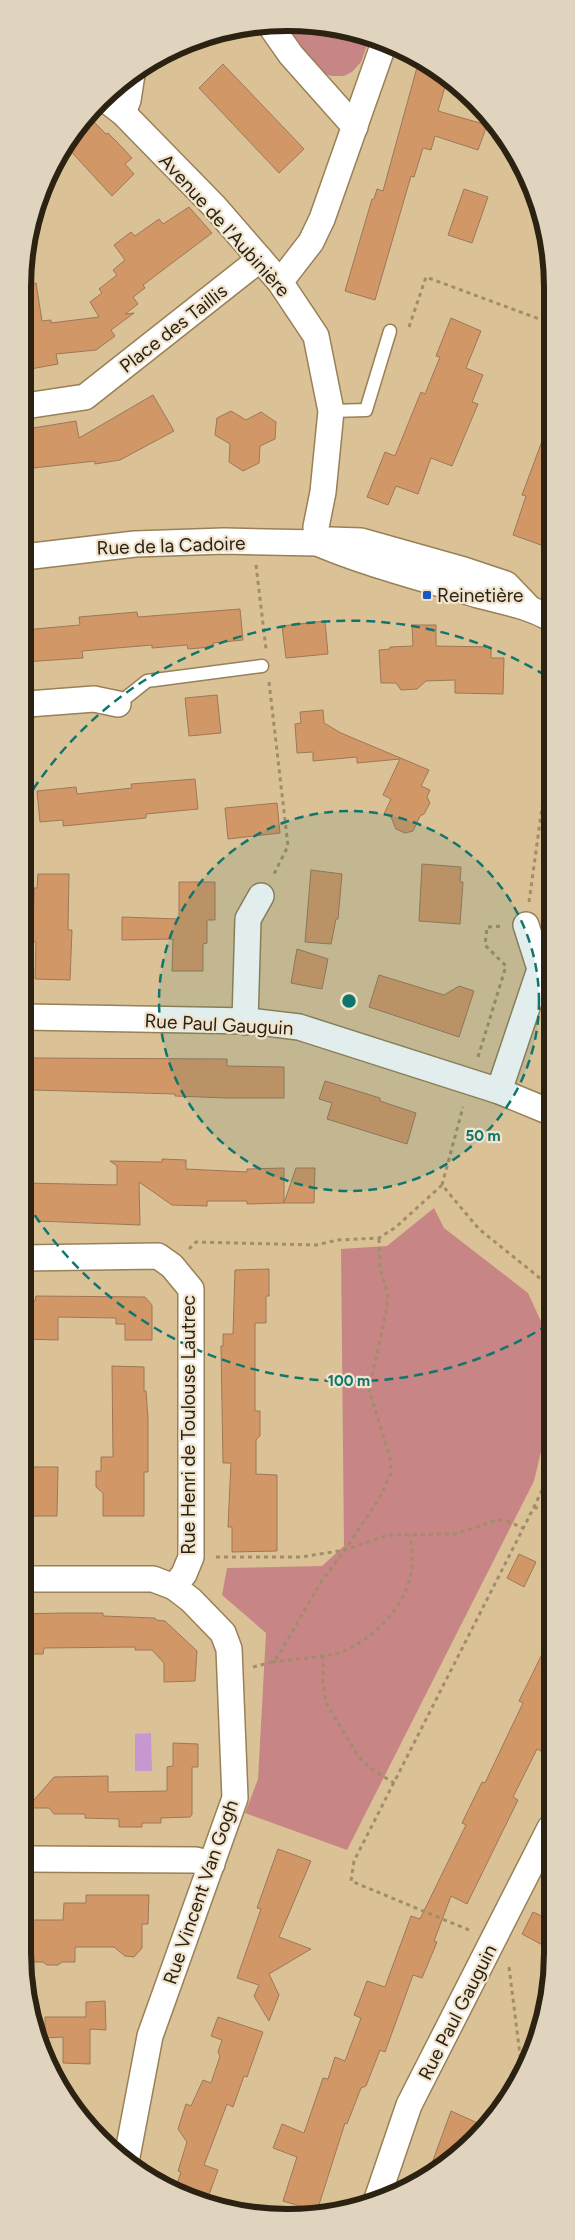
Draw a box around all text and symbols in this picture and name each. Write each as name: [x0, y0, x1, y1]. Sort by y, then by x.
street label: Avenue de l'Aubinière: [154, 149, 295, 302]
street label: Place des Taillis: [115, 279, 232, 378]
street label: Rue de la Cadoire: [96, 531, 246, 560]
place label: Reinetière: [437, 584, 523, 607]
marker: Reinetière: [421, 589, 433, 601]
centre of rings: [340, 992, 358, 1010]
street label: Rue Paul Gauguin: [144, 1009, 294, 1040]
text: 50 m: [465, 1127, 501, 1145]
street label: Rue Henri de Toulouse Lautrec: [177, 1295, 200, 1555]
text: 100 m: [328, 1372, 370, 1390]
street label: Rue Vincent Van Gogh: [158, 1797, 243, 1987]
street label: Rue Paul Gauguin: [413, 1941, 502, 2084]

